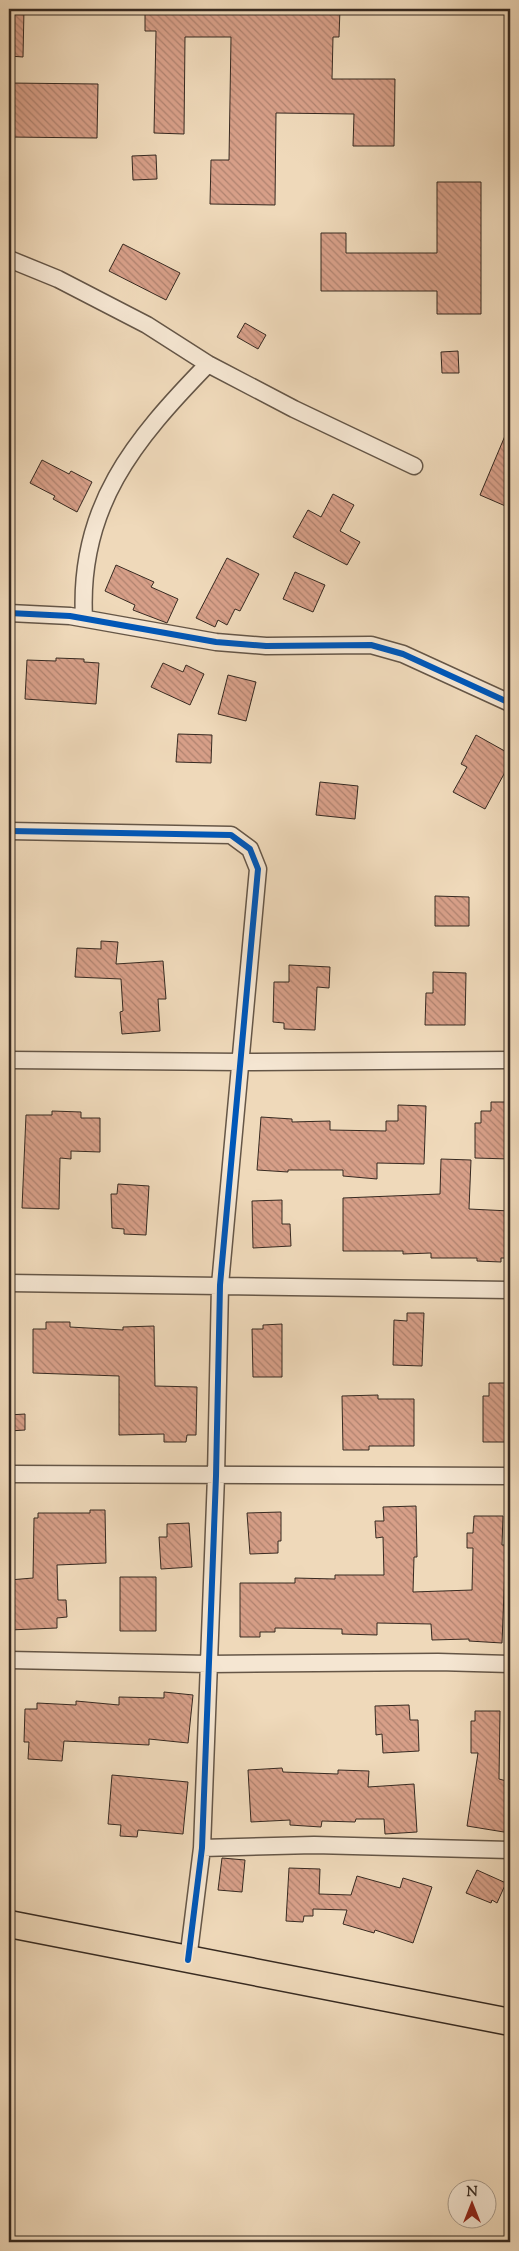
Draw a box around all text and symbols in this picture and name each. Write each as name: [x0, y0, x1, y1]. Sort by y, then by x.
north arrow: [446, 2178, 496, 2228]
text: N: [466, 2183, 478, 2203]

